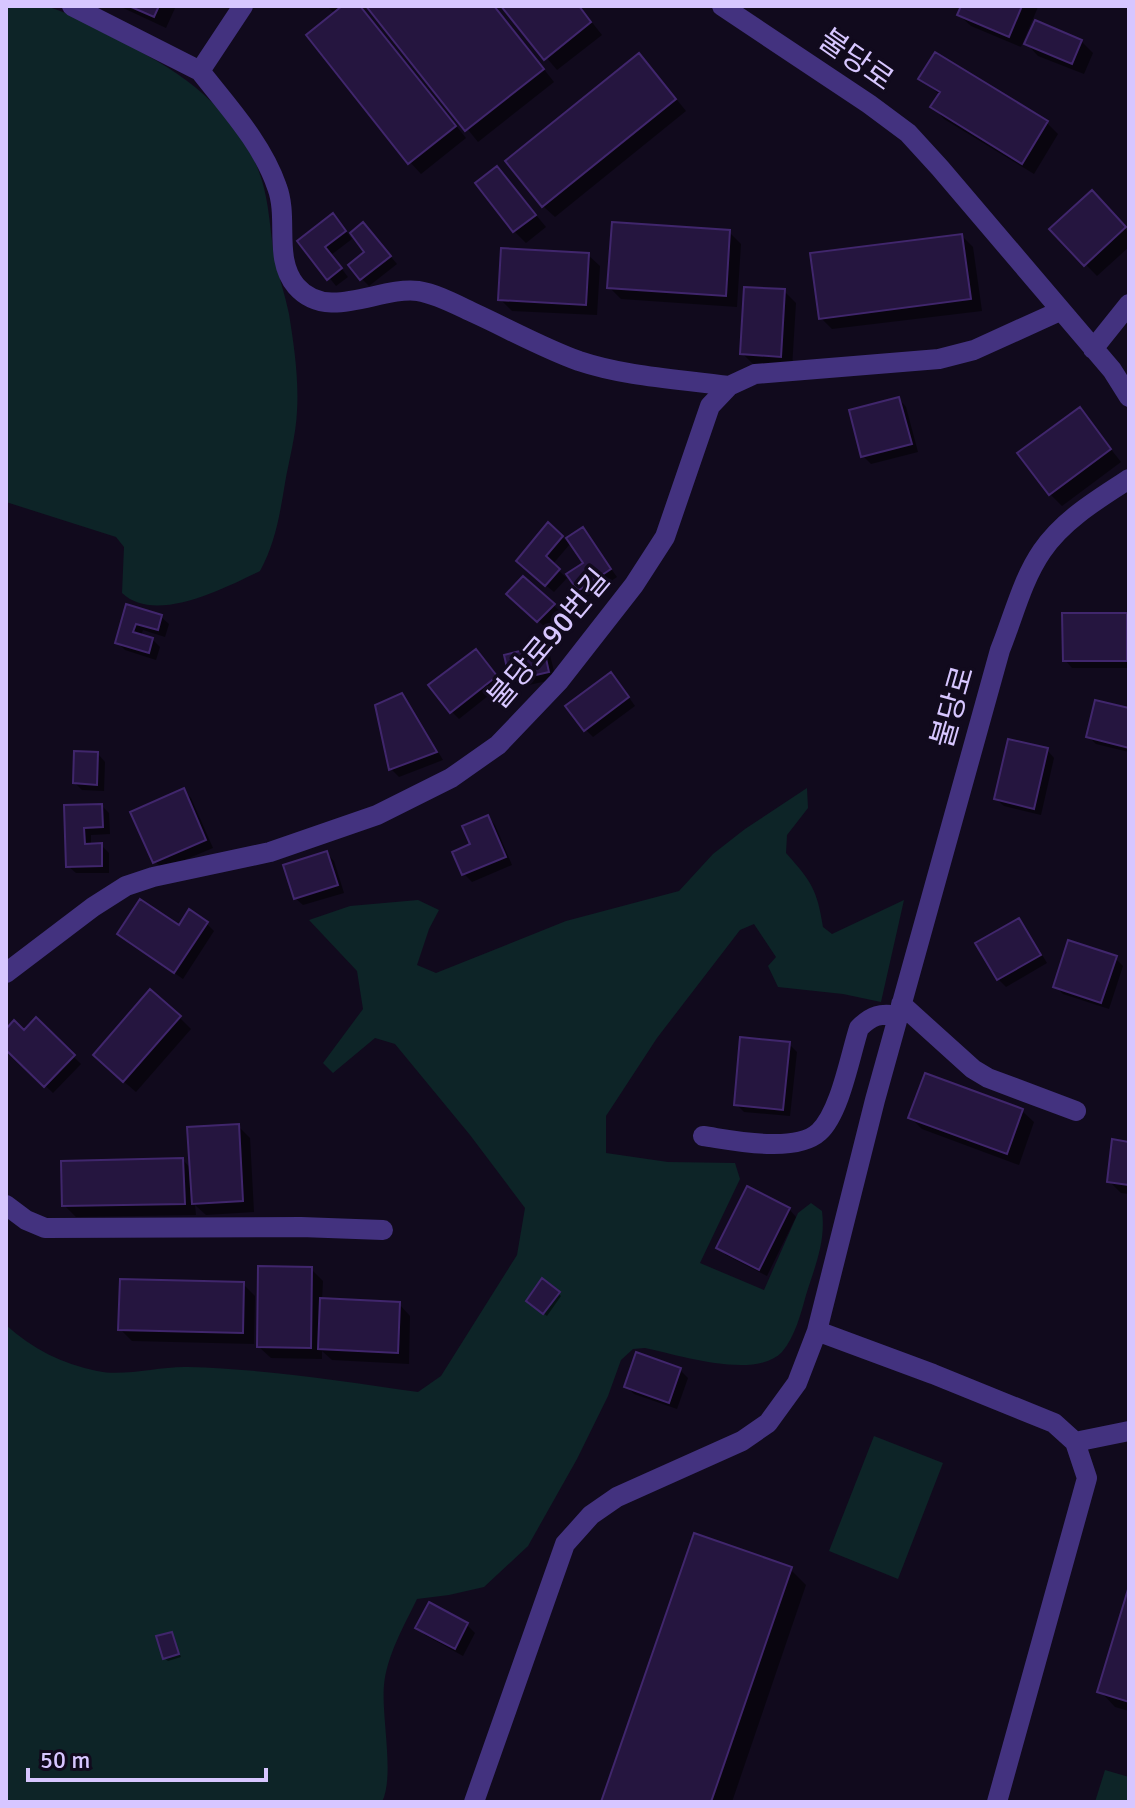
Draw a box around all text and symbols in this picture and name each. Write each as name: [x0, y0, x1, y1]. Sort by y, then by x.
street label: 불당로: [811, 21, 901, 99]
street label: 불당로90번길: [480, 562, 618, 716]
street label: 불당로: [924, 662, 982, 752]
scale bar: [28, 1732, 266, 1782]
text: 50 m: [40, 1745, 90, 1775]

